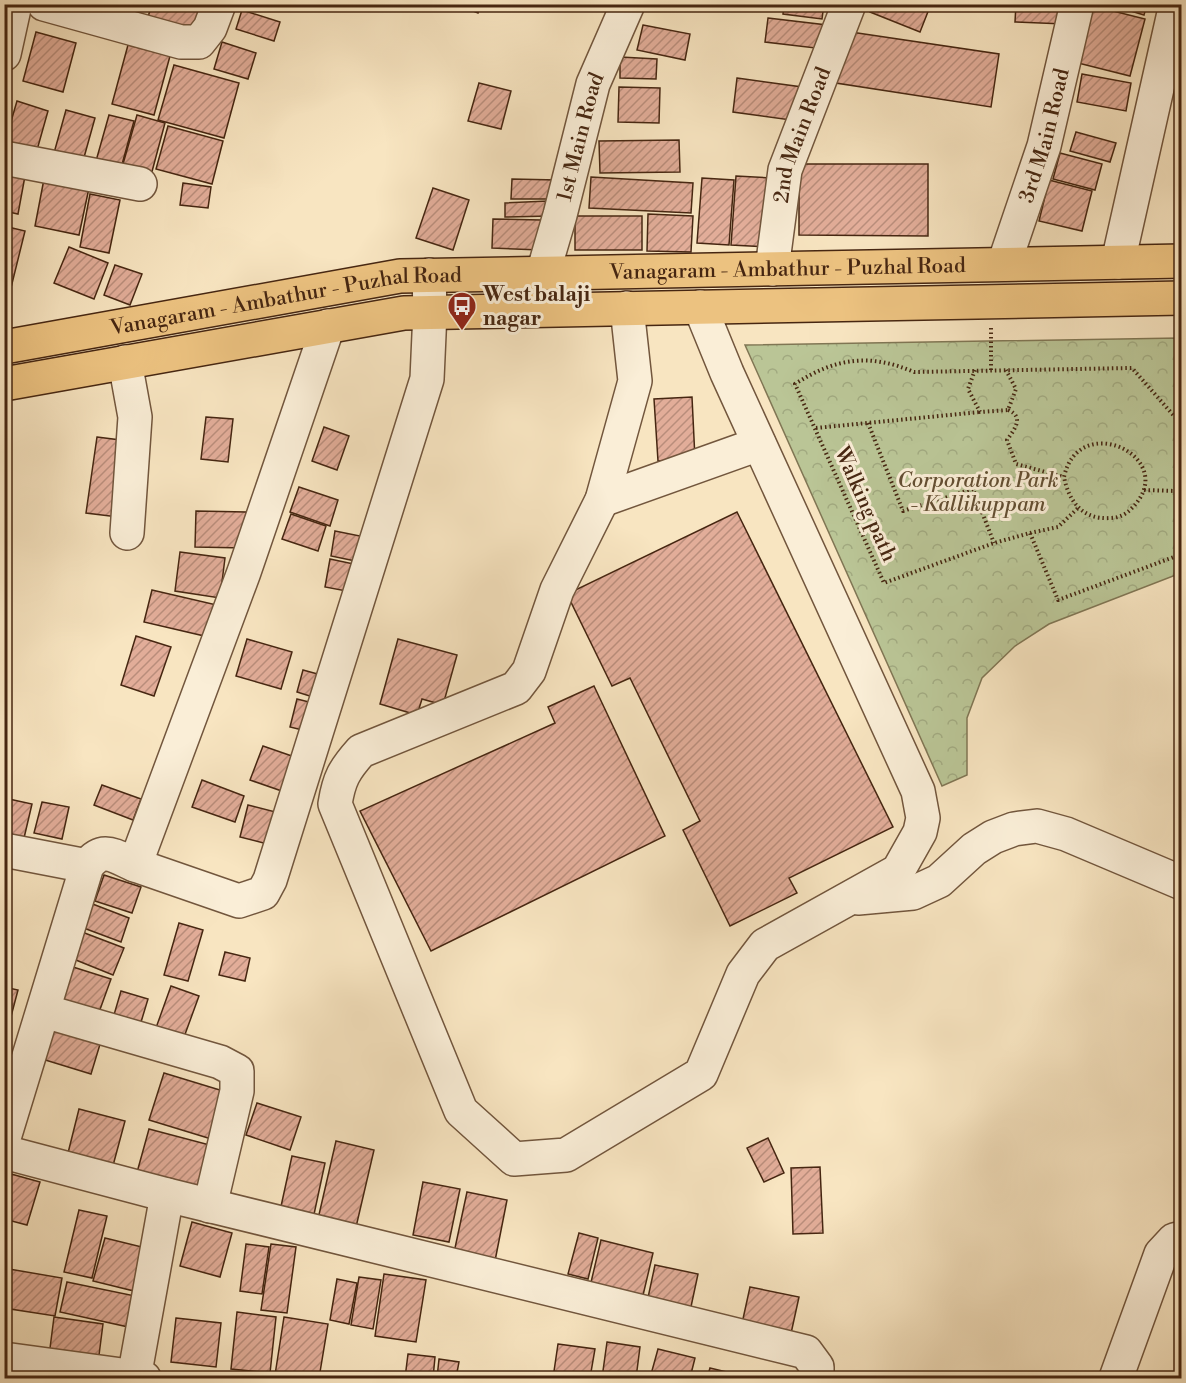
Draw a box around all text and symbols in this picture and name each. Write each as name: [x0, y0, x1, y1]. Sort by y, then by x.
street label: 2nd Main Road: [769, 64, 837, 205]
street label: 3rd Main Road: [1014, 66, 1076, 206]
street label: 1st Main Road: [552, 69, 610, 204]
street label: Vanagaram - Ambathur - Puzhal Road: [608, 253, 966, 286]
street label: Vanagaram - Ambathur - Puzhal Road: [107, 263, 462, 342]
place label: West balaji nagar: [482, 282, 591, 332]
bus stop icon: West balaji nagar: [446, 290, 478, 332]
street label: Walking path: [828, 442, 902, 566]
park label: Corporation Park - Kallikuppam: [897, 468, 1059, 518]

